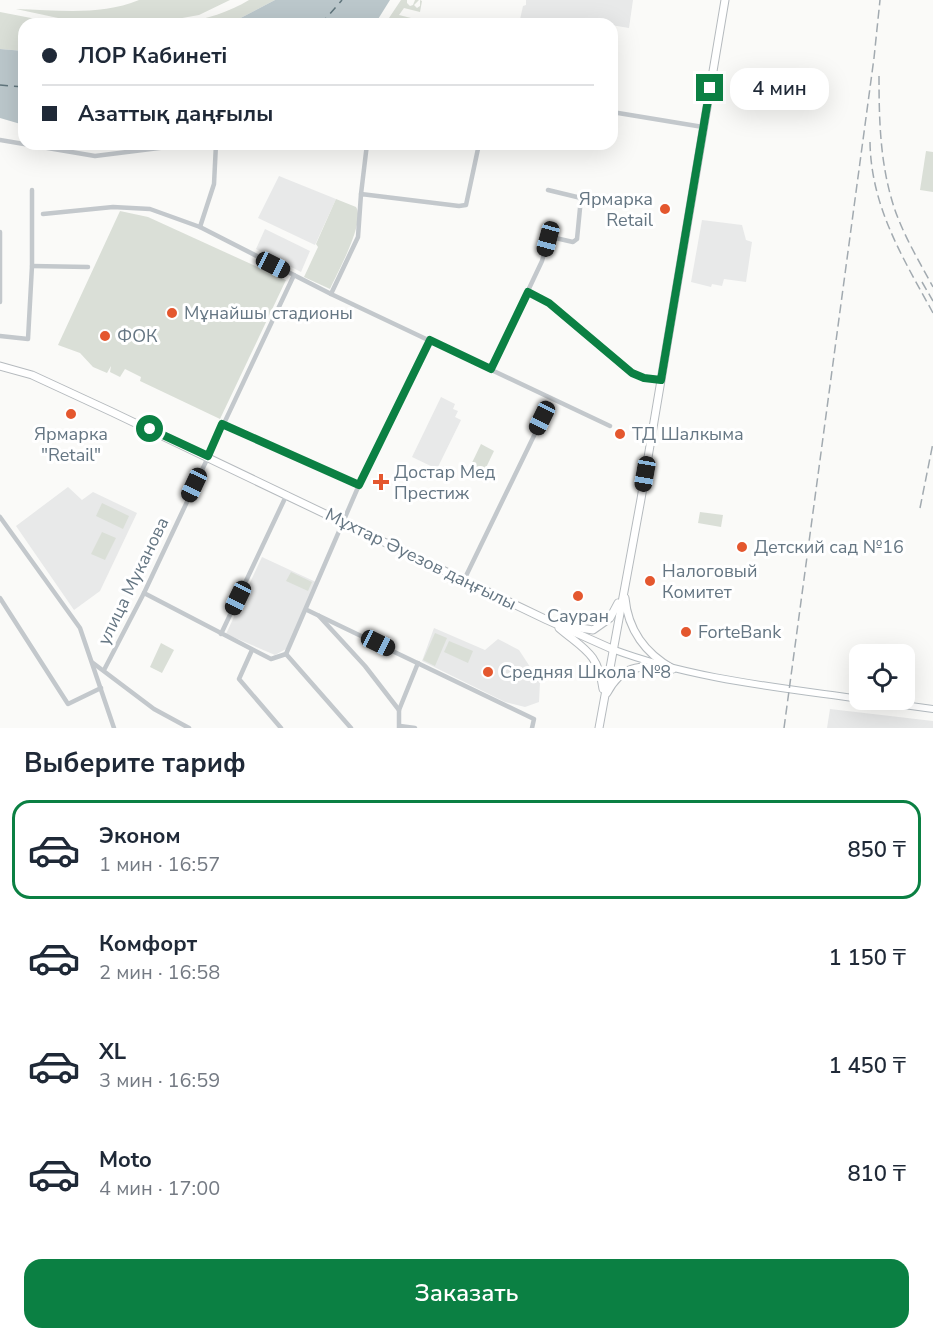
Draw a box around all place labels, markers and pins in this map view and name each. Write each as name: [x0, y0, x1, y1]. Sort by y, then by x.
place label: Ярмарка Retail: [579, 187, 654, 232]
marker: Ярмарка Retail: [658, 202, 672, 216]
place label: Мұнайшы стадионы: [184, 301, 353, 325]
marker: Мұнайшы стадионы: [165, 306, 179, 320]
place label: ФОК: [117, 324, 158, 348]
marker: ФОК: [98, 329, 112, 343]
marker: Ярмарка "Retail": [64, 407, 78, 421]
place label: Ярмарка "Retail": [34, 422, 108, 467]
place label: ТД Шалкыма: [632, 422, 744, 446]
marker: ТД Шалкыма: [613, 427, 627, 441]
place label: Достар Мед Престиж: [394, 460, 496, 505]
marker: Достар Мед Престиж: [372, 473, 390, 491]
place label: Детский сад №16: [754, 535, 904, 559]
marker: Детский сад №16: [735, 540, 749, 554]
place label: Налоговый Комитет: [662, 559, 757, 604]
marker: Налоговый Комитет: [643, 574, 657, 588]
marker: Сауран: [571, 589, 585, 603]
place label: Сауран: [547, 604, 609, 628]
place label: ForteBank: [698, 620, 782, 644]
marker: ForteBank: [679, 625, 693, 639]
place label: Средняя Школа №8: [500, 660, 671, 684]
marker: Средняя Школа №8: [481, 665, 495, 679]

